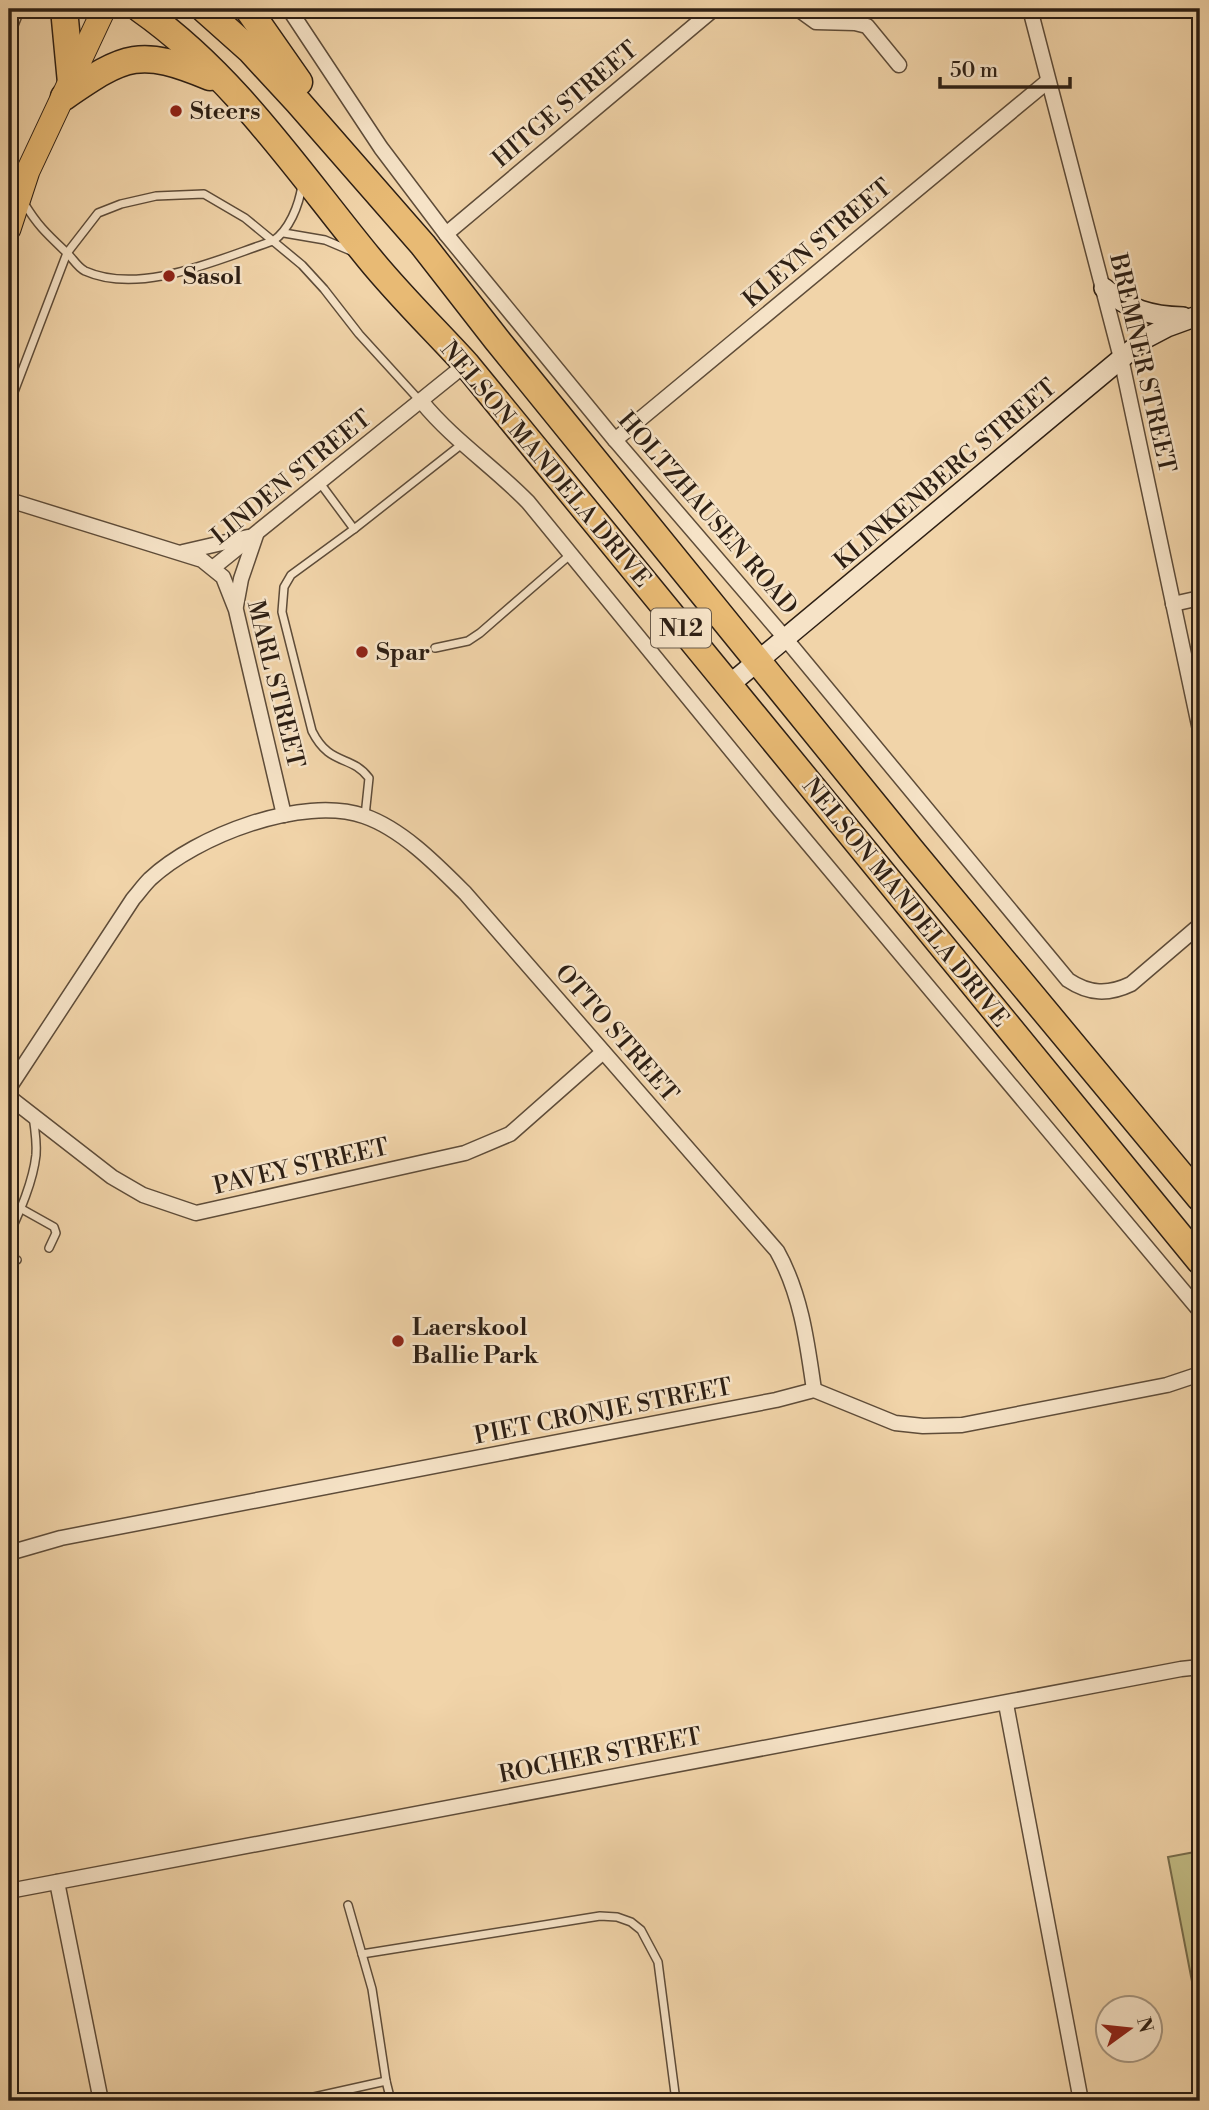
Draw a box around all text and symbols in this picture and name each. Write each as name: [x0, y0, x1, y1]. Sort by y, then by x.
street label: HITGE STREET: [487, 35, 645, 175]
scale bar: [940, 46, 1069, 90]
text: 50 m: [950, 58, 998, 84]
place label: Steers: [190, 97, 261, 127]
marker: Steers: [168, 103, 184, 119]
street label: KLEYN STREET: [737, 173, 898, 315]
street label: BREMNER STREET: [1102, 250, 1182, 476]
place label: Sasol: [183, 262, 242, 292]
marker: Sasol: [161, 268, 177, 284]
street label: NELSON MANDELA DRIVE: [433, 335, 657, 594]
street label: KLINKENBERG STREET: [828, 373, 1063, 577]
street label: LINDEN STREET: [205, 404, 378, 552]
street label: HOLTZHAUSEN ROAD: [611, 406, 804, 621]
street label: MARL STREET: [240, 597, 310, 771]
road number: N12: [651, 608, 711, 648]
place label: Spar: [376, 638, 430, 668]
marker: Spar: [354, 644, 370, 660]
street label: NELSON MANDELA DRIVE: [795, 772, 1015, 1033]
street label: OTTO STREET: [548, 958, 684, 1109]
street label: PAVEY STREET: [211, 1132, 392, 1202]
place label: Laerskool Ballie Park: [412, 1313, 540, 1371]
marker: Laerskool Ballie Park: [390, 1333, 406, 1349]
street label: PIET CRONJE STREET: [472, 1372, 735, 1452]
street label: ROCHER STREET: [496, 1722, 704, 1790]
north arrow: [1094, 1994, 1164, 2064]
text: N: [1131, 2014, 1158, 2035]

